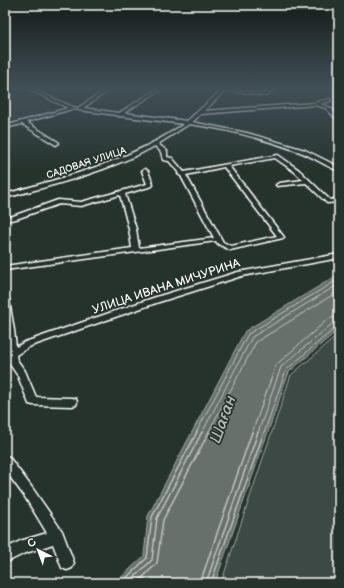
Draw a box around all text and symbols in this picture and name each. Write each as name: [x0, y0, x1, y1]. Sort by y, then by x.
street label: САДОВАЯ УЛИЦА: [45, 144, 129, 181]
street label: УЛИЦА ИВАНА МИЧУРИНА: [90, 255, 243, 317]
water label: Шаған: [206, 393, 241, 446]
north arrow: [18, 530, 58, 570]
text: С: [24, 535, 39, 550]

